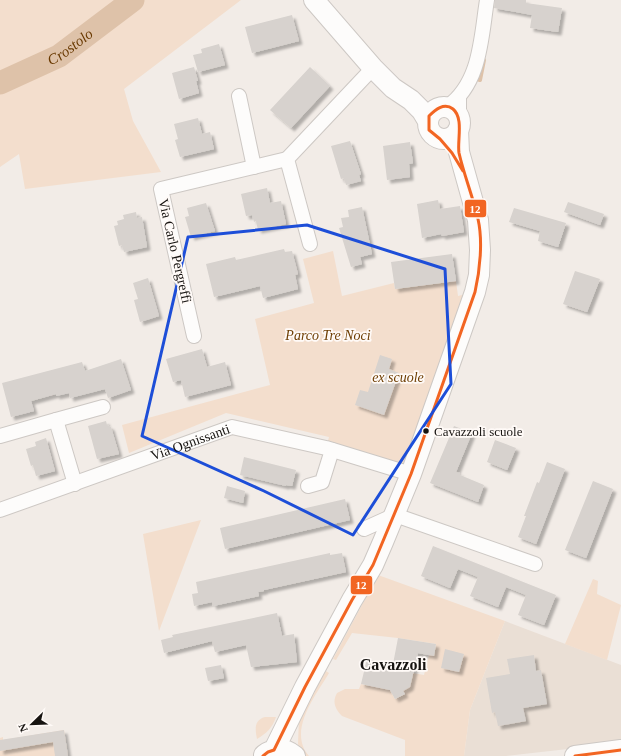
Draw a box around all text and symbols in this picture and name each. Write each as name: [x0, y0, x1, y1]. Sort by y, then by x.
water label: Crostolo: [45, 25, 96, 68]
street label: Via Carlo Pergreffi: [156, 197, 194, 305]
line badge: 12: [464, 199, 487, 218]
text: 12: [470, 203, 481, 215]
park label: Parco Tre Noci: [284, 328, 371, 343]
park label: ex scuole: [372, 370, 424, 385]
street label: Via Ognissanti: [149, 421, 232, 463]
place label: Cavazzoli scuole: [434, 424, 523, 439]
marker: Cavazzoli scuole: [421, 426, 431, 436]
line badge: 12: [350, 575, 373, 595]
text: 12: [356, 579, 367, 591]
district label: Cavazzoli: [360, 656, 427, 673]
north arrow: [12, 704, 52, 744]
text: N: [16, 722, 30, 734]

